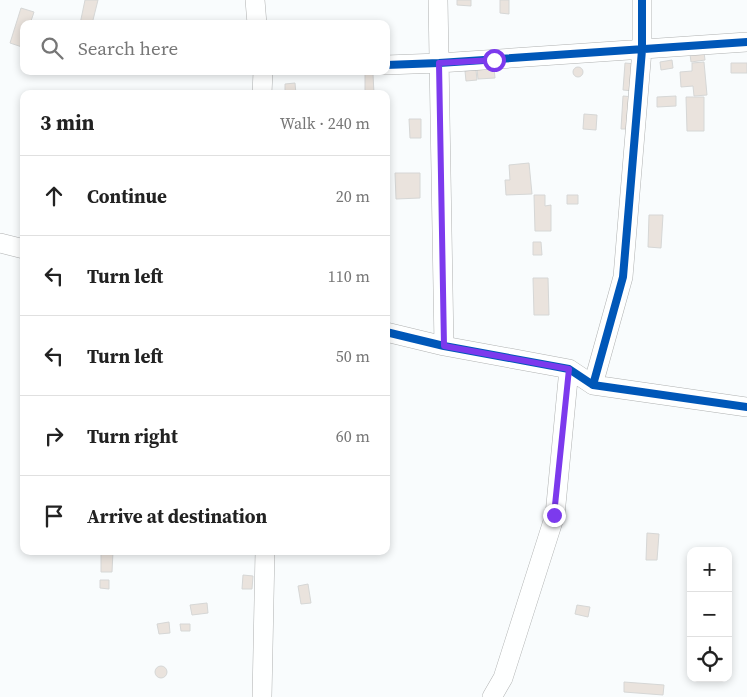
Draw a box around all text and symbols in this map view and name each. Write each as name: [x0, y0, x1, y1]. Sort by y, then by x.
search box: [20, 20, 390, 75]
icon: search: [38, 34, 66, 62]
text: Search here: [78, 35, 178, 61]
route start: [483, 49, 506, 72]
text: 3 min: [40, 108, 95, 137]
text: Walk · 240 m: [280, 112, 370, 134]
icon: ahead: [40, 182, 68, 210]
text: Continue: [87, 183, 167, 209]
text: 20 m: [336, 185, 370, 207]
icon: left: [40, 262, 68, 290]
text: Turn left: [87, 263, 163, 289]
text: 110 m: [328, 265, 370, 287]
icon: left: [40, 342, 68, 370]
text: Turn left: [87, 343, 163, 369]
text: 50 m: [336, 345, 370, 367]
icon: right: [40, 422, 68, 450]
text: Turn right: [87, 423, 178, 449]
text: 60 m: [336, 425, 370, 447]
icon: arrive: [40, 502, 68, 530]
text: Arrive at destination: [87, 503, 267, 529]
route end: [543, 504, 566, 527]
map controls: [687, 547, 732, 682]
button: +: [687, 547, 732, 592]
button: −: [687, 592, 732, 637]
button: locate: [687, 637, 732, 682]

